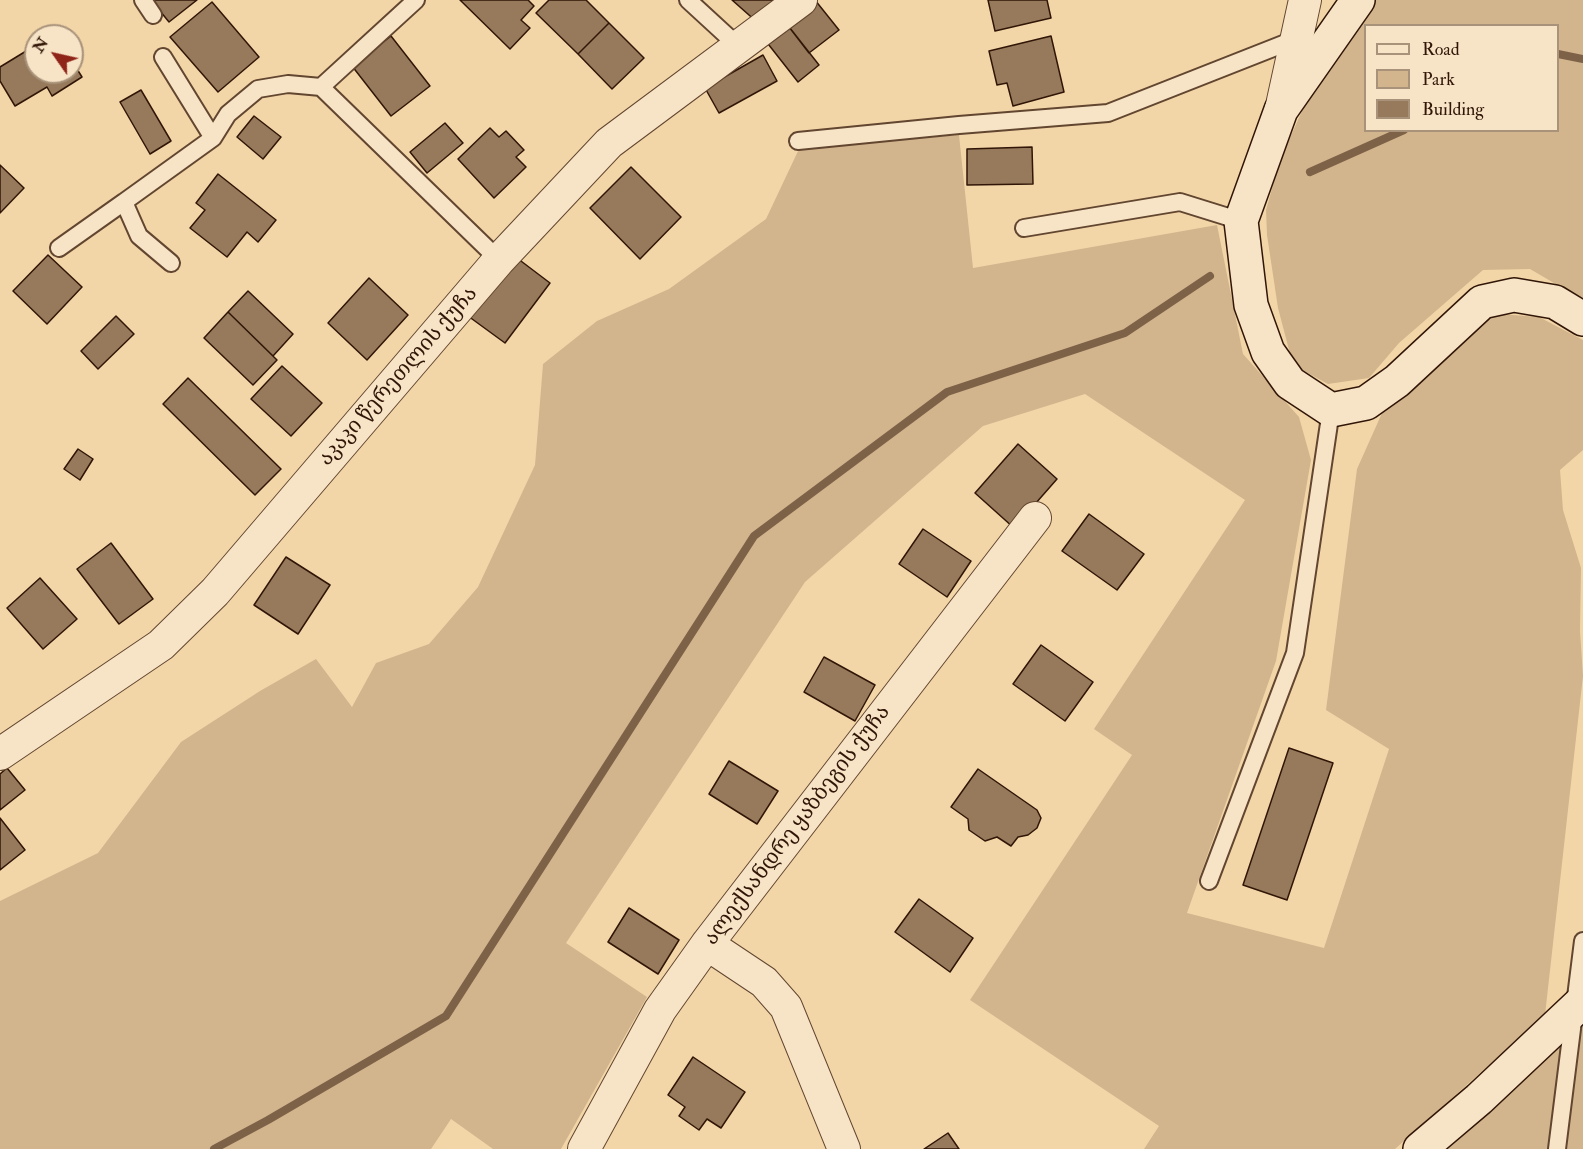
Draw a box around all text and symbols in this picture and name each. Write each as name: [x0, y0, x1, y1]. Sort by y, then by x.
north arrow: [24, 24, 84, 84]
legend: [1364, 24, 1559, 132]
text: N: [28, 34, 53, 57]
text: Road: [1422, 38, 1460, 61]
text: Park: [1422, 68, 1455, 91]
text: Building: [1422, 98, 1484, 121]
street label: აკაკი წერეთლის ქუჩა: [314, 282, 484, 472]
street label: ალექსანდრე ყაზბეგის ქუჩა: [700, 701, 896, 951]

